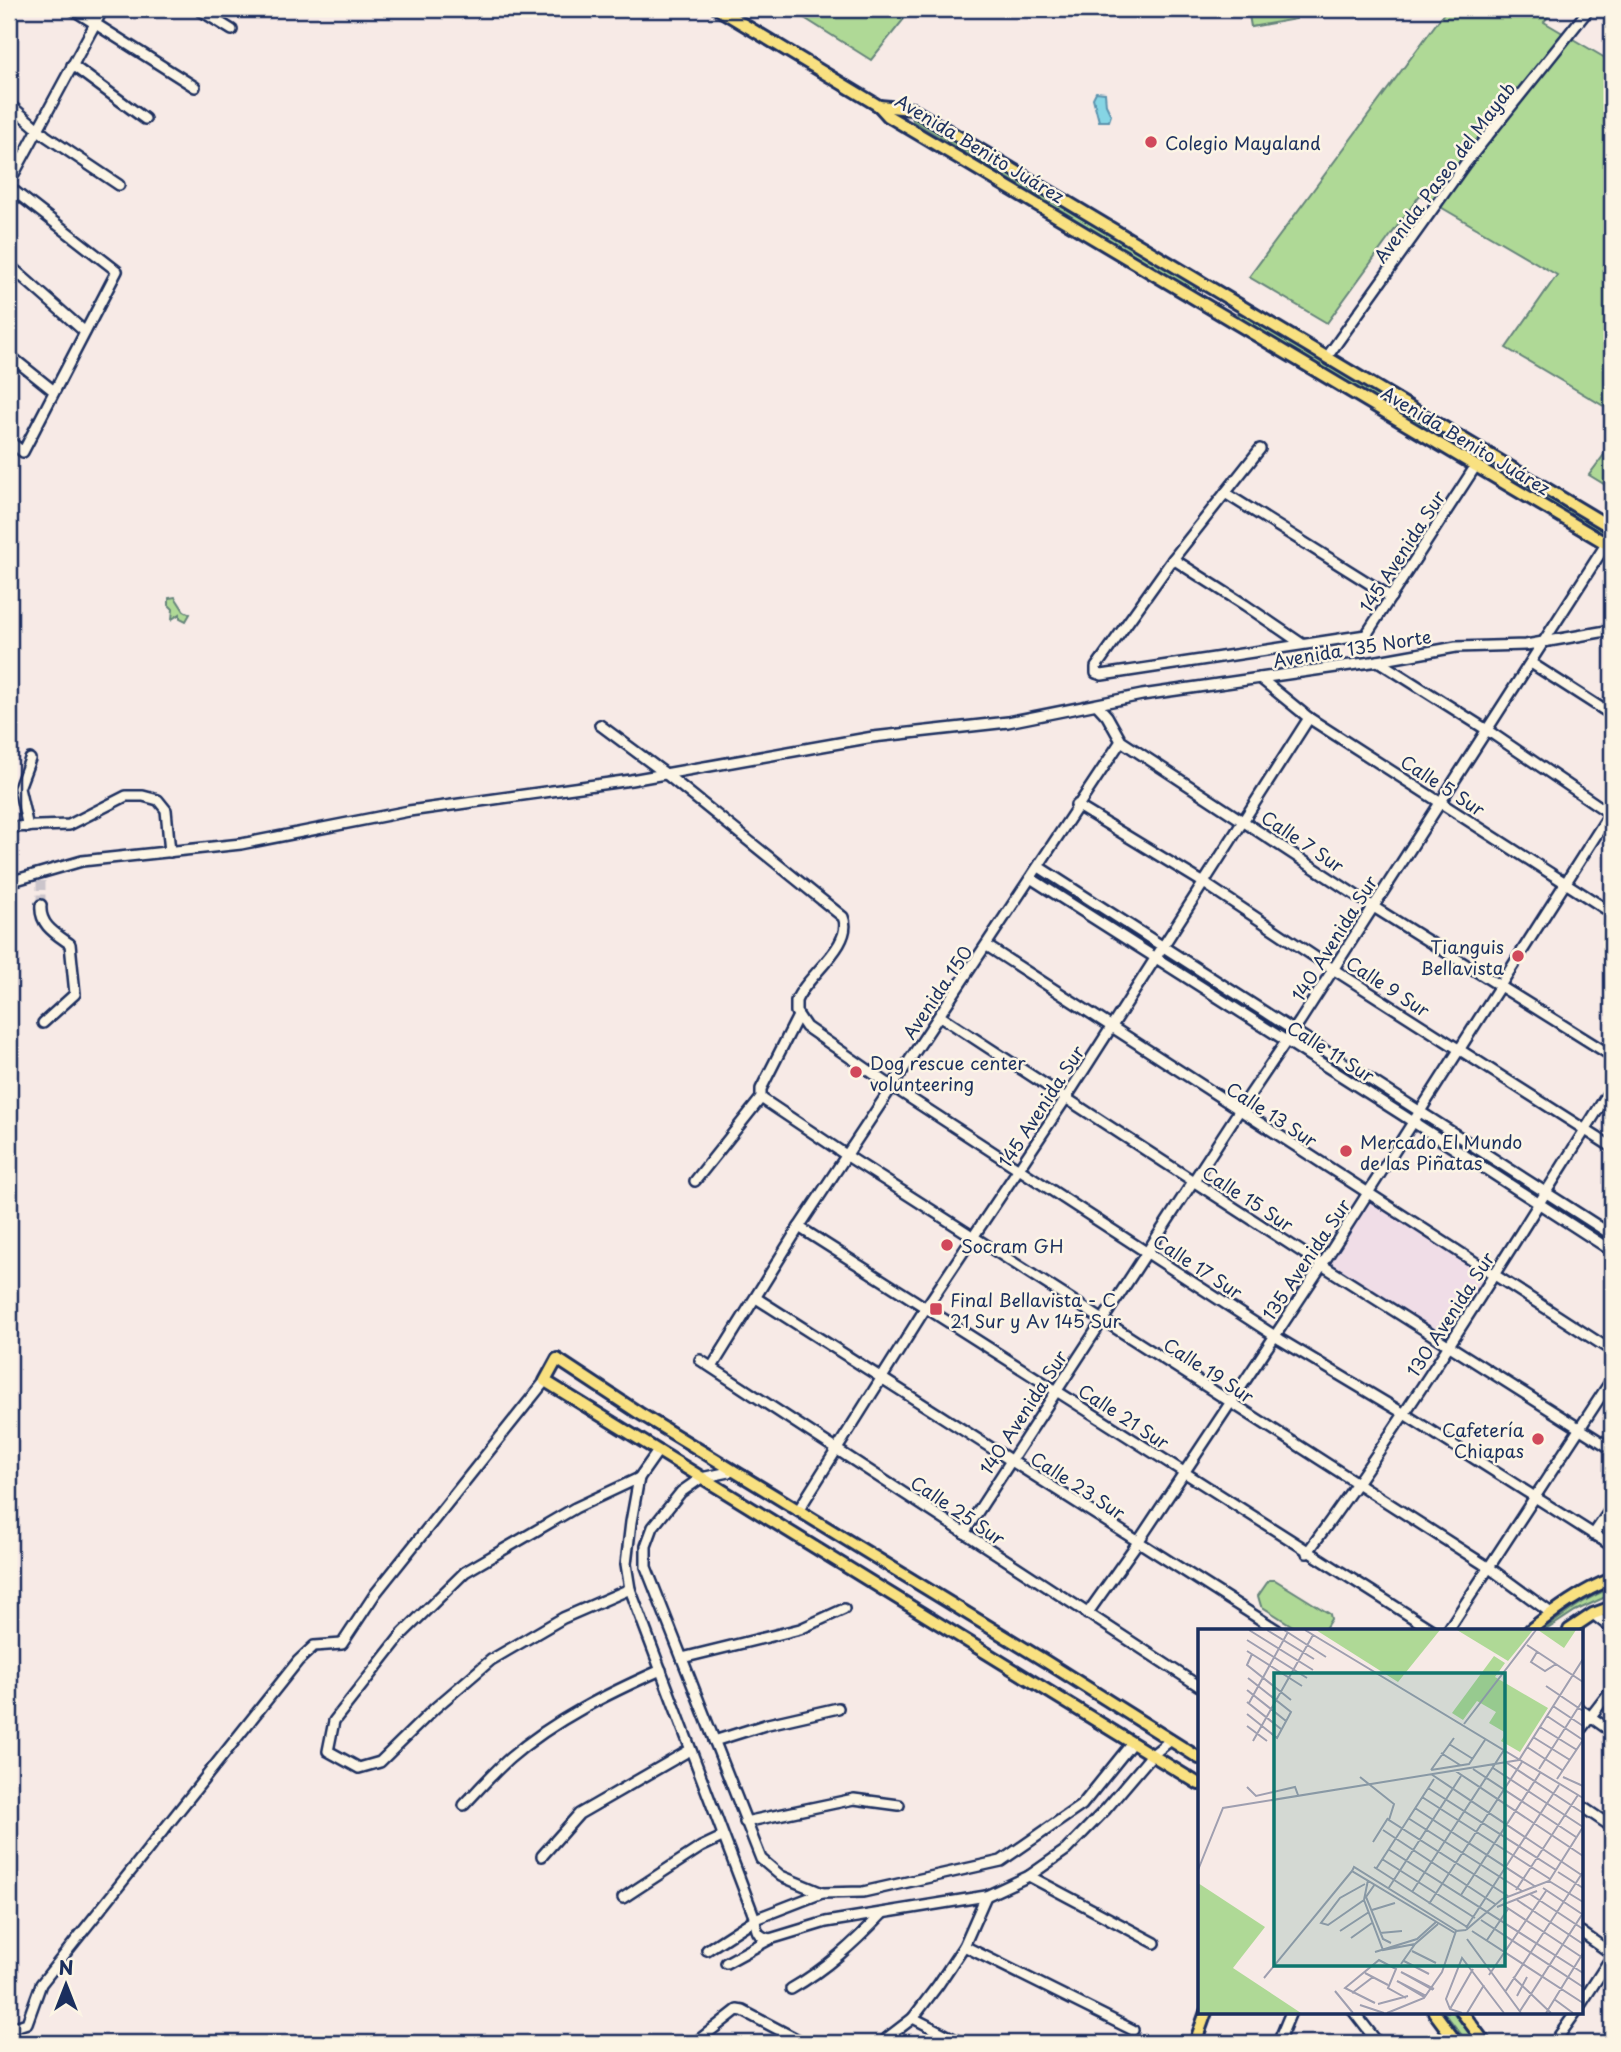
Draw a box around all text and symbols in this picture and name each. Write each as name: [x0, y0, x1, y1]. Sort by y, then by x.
street label: Avenida Paseo del Mayab: [1367, 76, 1521, 268]
street label: Avenida Benito Juárez: [890, 87, 1070, 210]
place label: Colegio Mayaland: [1165, 129, 1321, 156]
marker: Colegio Mayaland: [1143, 134, 1159, 150]
street label: Avenida Benito Juárez: [1376, 379, 1556, 502]
street label: 145 Avenida Sur: [1352, 484, 1452, 617]
street label: Avenida 135 Norte: [1271, 622, 1433, 674]
street label: Calle 5 Sur: [1396, 748, 1491, 823]
street label: Calle 7 Sur: [1256, 803, 1350, 879]
street label: 140 Avenida Sur: [1285, 869, 1384, 1006]
place label: Tianguis Bellavista: [1420, 933, 1505, 981]
street label: Avenida 150: [896, 940, 978, 1044]
marker: Tianguis Bellavista: [1510, 948, 1526, 964]
street label: Calle 9 Sur: [1341, 949, 1436, 1023]
street label: Calle 11 Sur: [1282, 1013, 1381, 1089]
street label: 145 Avenida Sur: [991, 1039, 1091, 1172]
place label: Dog rescue center volunteering: [870, 1049, 1026, 1097]
marker: Dog rescue center volunteering: [848, 1064, 864, 1080]
street label: Calle 13 Sur: [1221, 1075, 1323, 1154]
place label: Mercado El Mundo de las Piñatas: [1360, 1128, 1522, 1176]
marker: Mercado El Mundo de las Piñatas: [1338, 1143, 1354, 1159]
street label: Calle 15 Sur: [1197, 1158, 1299, 1238]
street label: 135 Avenida Sur: [1255, 1193, 1357, 1325]
street label: Calle 17 Sur: [1148, 1227, 1249, 1305]
place label: Socram GH: [961, 1232, 1064, 1259]
marker: Socram GH: [939, 1237, 955, 1253]
street label: 130 Avenida Sur: [1399, 1246, 1501, 1382]
place label: Final Bellavista - C 21 Sur y Av 145 Sur: [950, 1286, 1121, 1334]
marker: Final Bellavista - C 21 Sur y Av 145 Sur: [928, 1301, 944, 1317]
street label: Calle 19 Sur: [1158, 1331, 1260, 1410]
street label: 140 Avenida Sur: [973, 1344, 1074, 1480]
street label: Calle 21 Sur: [1073, 1377, 1175, 1456]
place label: Cafetería Chiapas: [1442, 1416, 1525, 1464]
marker: Cafetería Chiapas: [1530, 1431, 1546, 1447]
street label: Calle 23 Sur: [1025, 1444, 1131, 1526]
street label: Calle 25 Sur: [906, 1468, 1011, 1552]
inset map: [1198, 1629, 1582, 2014]
north arrow: [32, 1951, 102, 2021]
text: N: [58, 1953, 74, 1981]

